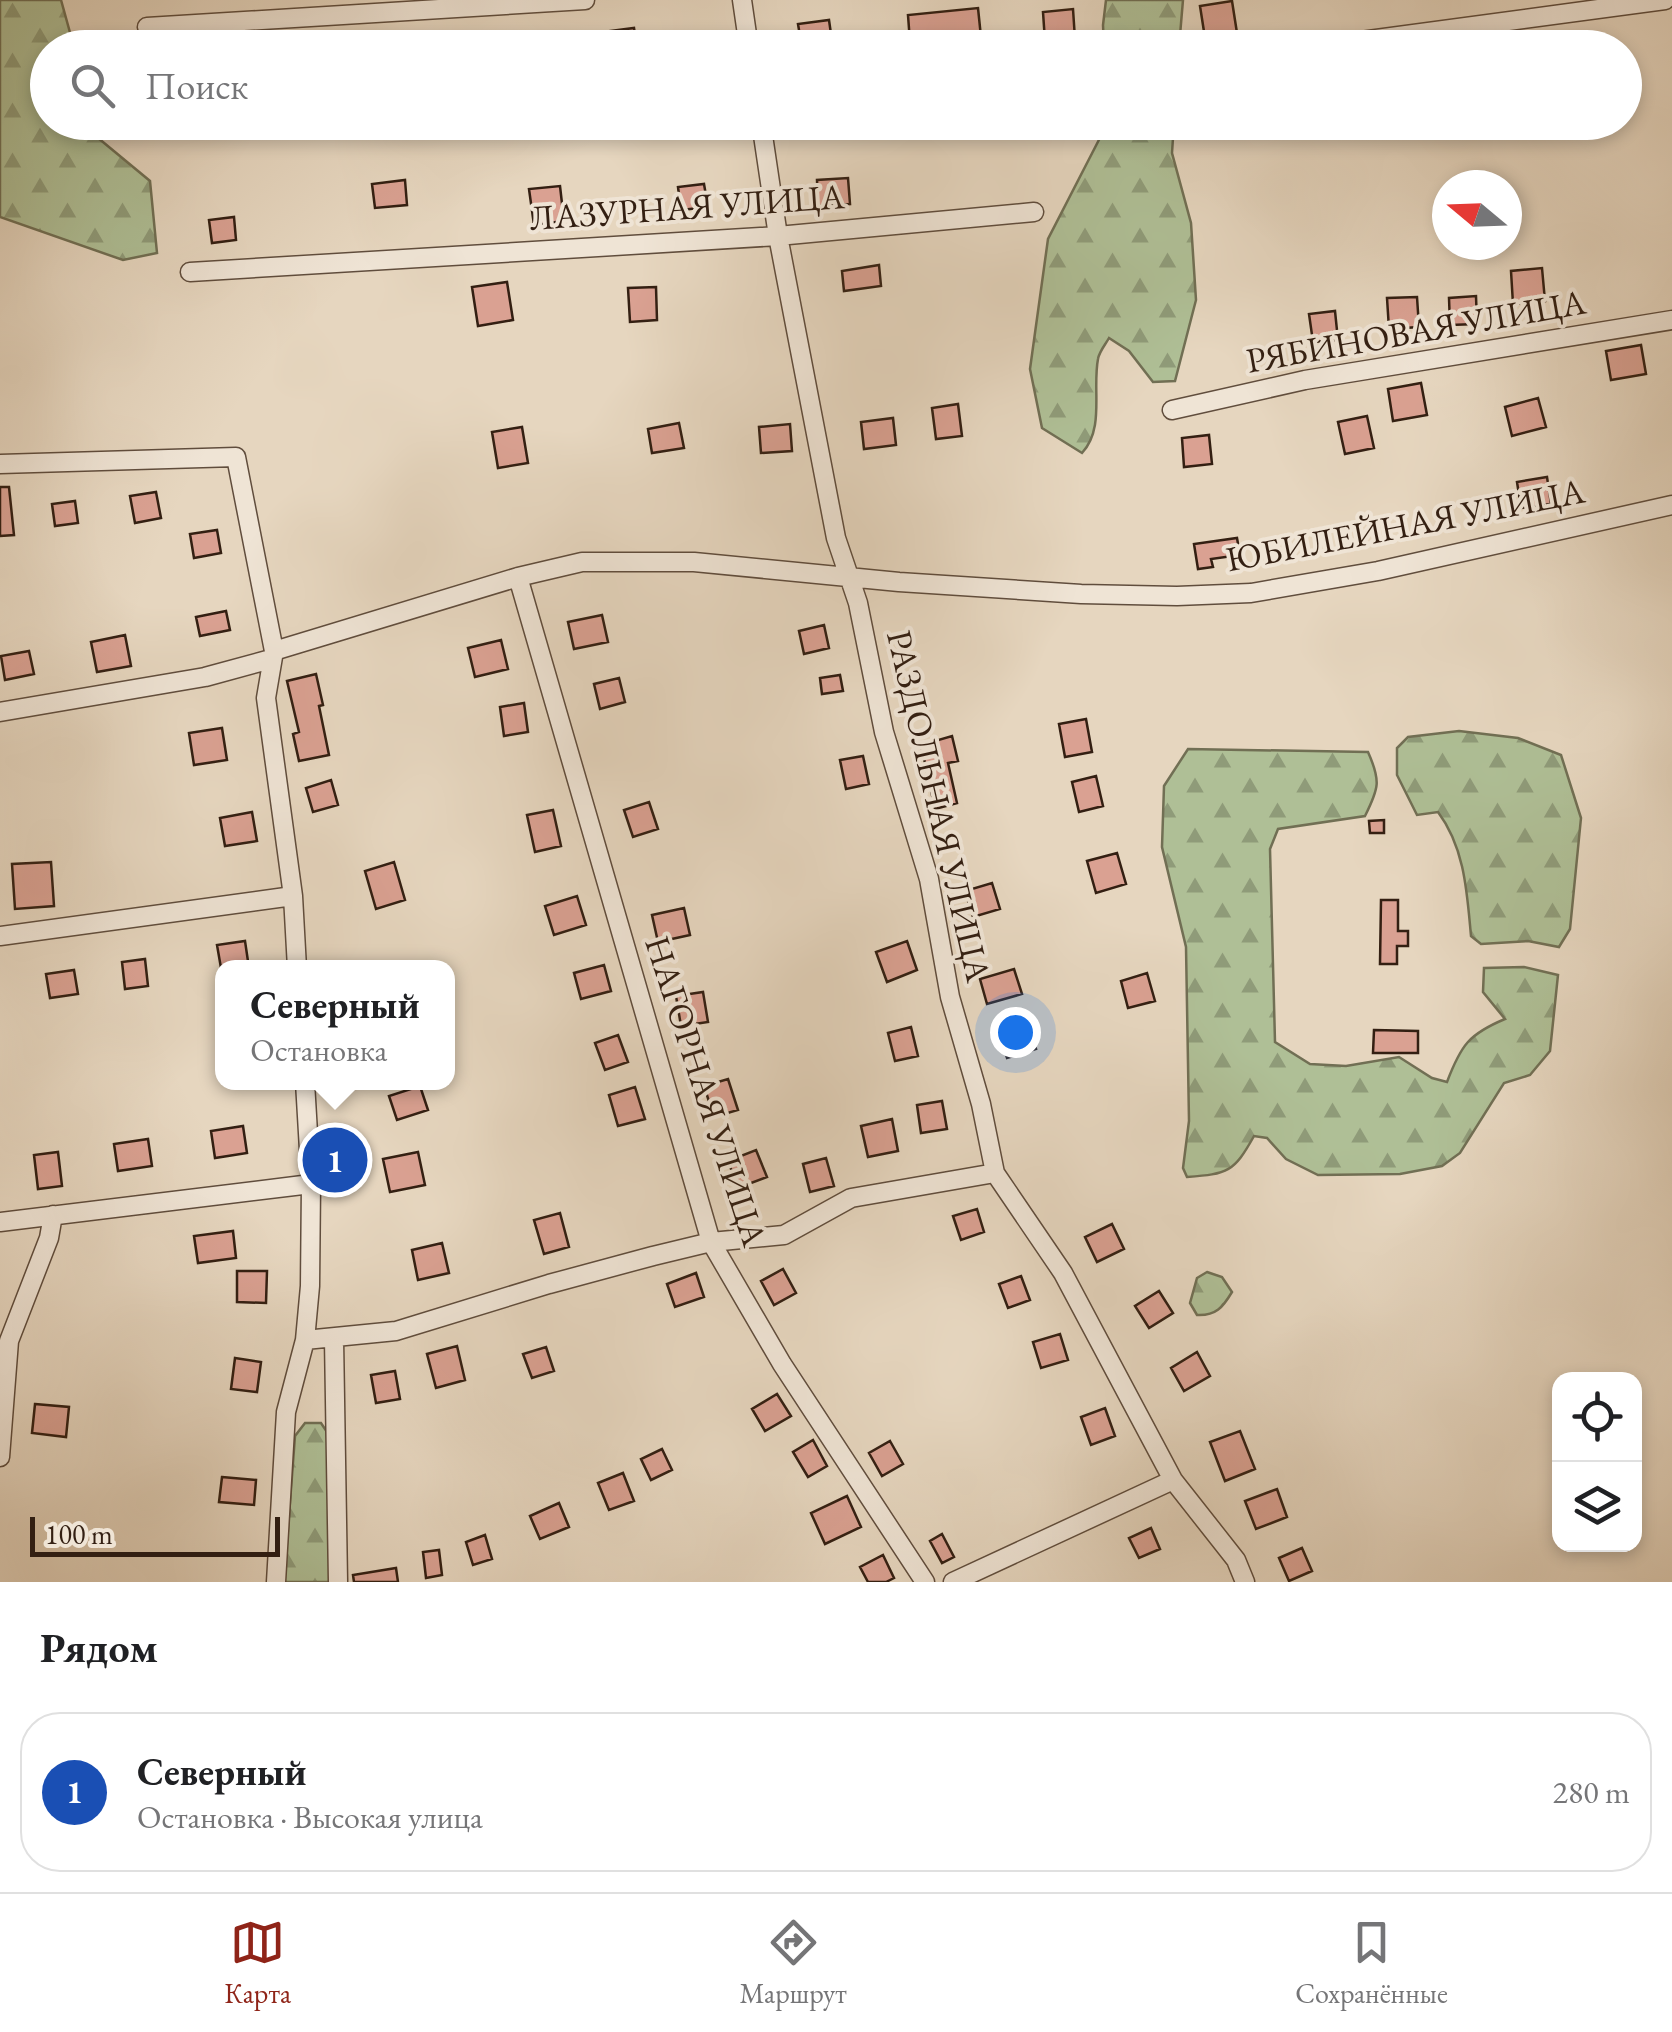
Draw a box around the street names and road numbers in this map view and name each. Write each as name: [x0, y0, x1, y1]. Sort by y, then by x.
street label: ЛАЗУРНАЯ УЛИЦА: [528, 173, 847, 240]
street label: РЯБИНОВАЯ УЛИЦА: [1243, 278, 1590, 383]
street label: ЮБИЛЕЙНАЯ УЛИЦА: [1222, 467, 1589, 581]
street label: РАЗДОЛЬНАЯ УЛИЦА: [877, 626, 1002, 987]
street label: НАГОРНАЯ УЛИЦА: [635, 930, 778, 1252]

